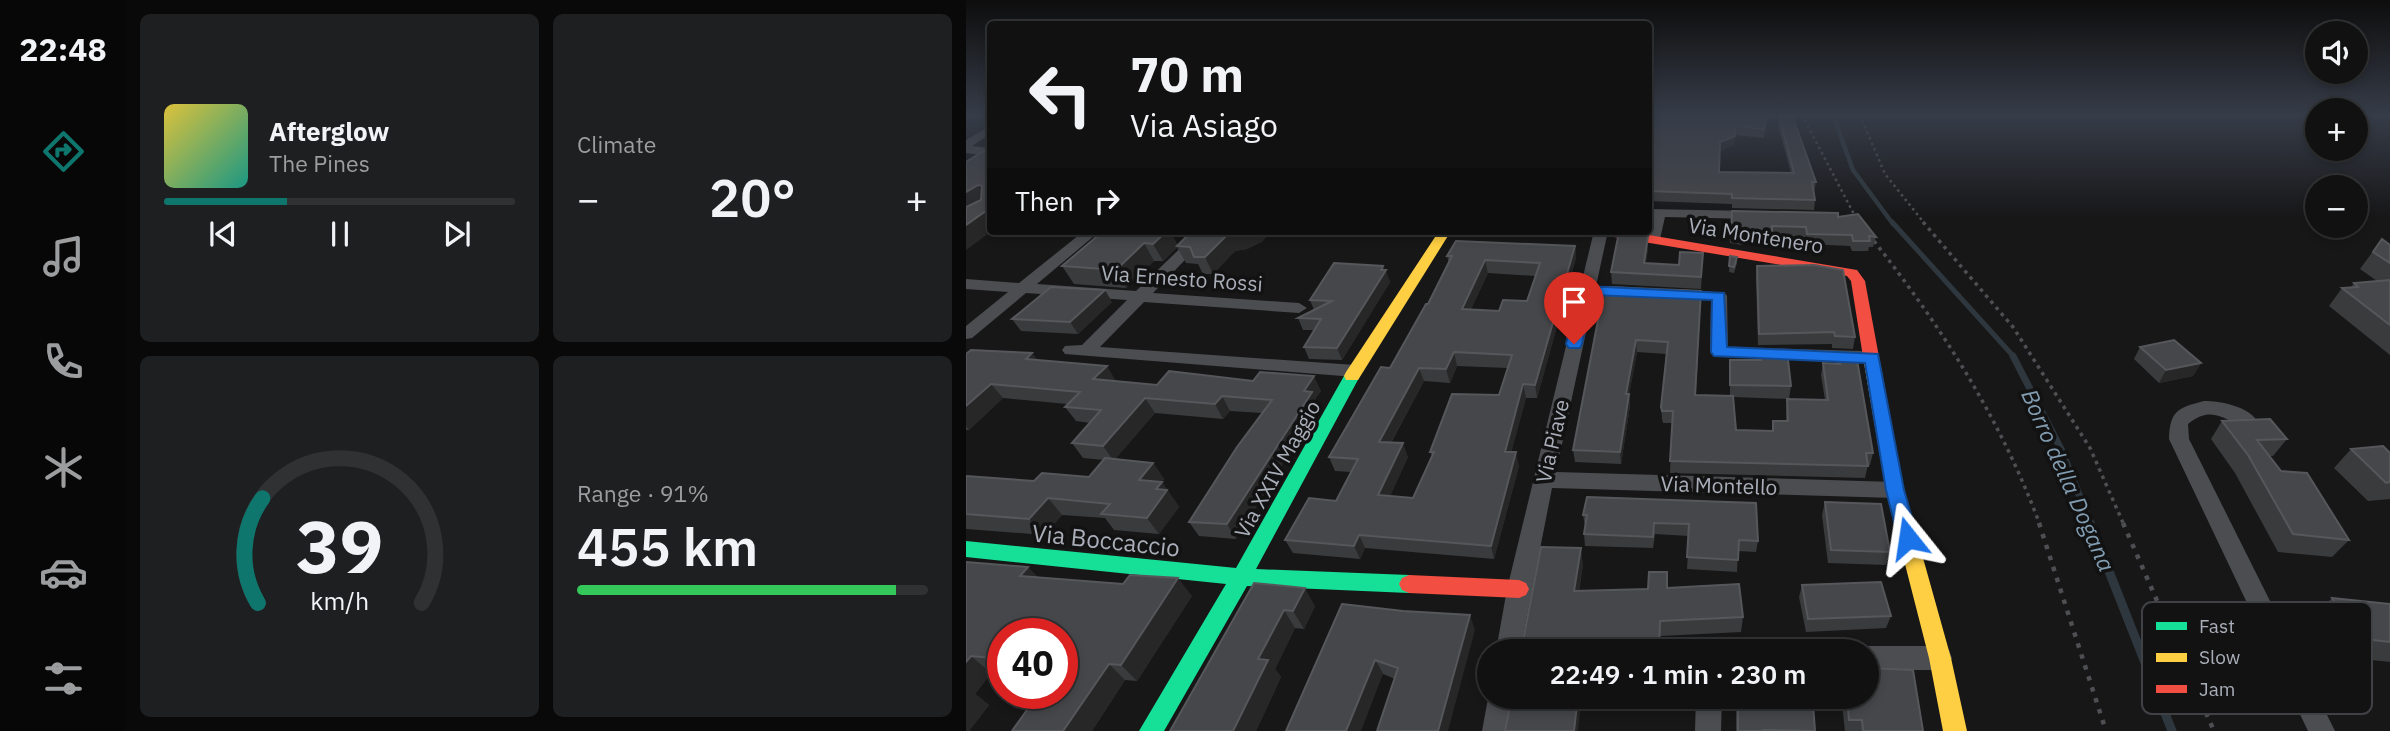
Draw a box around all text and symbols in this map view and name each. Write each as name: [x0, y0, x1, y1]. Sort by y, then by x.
map controls: [2305, 21, 2368, 238]
button: sound: [2305, 21, 2368, 84]
text: 22:48: [19, 28, 107, 70]
text: 70 m: [1130, 42, 1244, 105]
icon: left: [1015, 49, 1106, 140]
button: +: [2305, 98, 2368, 161]
text: Via Asiago: [1130, 104, 1278, 146]
text: Afterglow: [269, 114, 389, 148]
icon: directions: [39, 127, 88, 176]
text: Climate: [577, 129, 656, 159]
text: The Pines: [269, 148, 370, 178]
text: 20°: [709, 164, 796, 231]
text: −: [577, 174, 600, 223]
text: +: [905, 174, 928, 223]
button: −: [2305, 175, 2368, 238]
icon: right: [1088, 182, 1126, 220]
text: Then: [1015, 184, 1074, 218]
street label: Via Montenero: [1686, 210, 1826, 260]
icon: previous: [204, 215, 242, 253]
icon: pause: [321, 215, 359, 253]
icon: next: [438, 215, 476, 253]
icon: music: [39, 232, 88, 281]
street label: Via Ernesto Rossi: [1100, 258, 1264, 298]
pin: [1544, 272, 1604, 344]
icon: arrive: [1555, 283, 1593, 321]
icon: phone: [39, 337, 88, 386]
water label: Borro della Dogana: [2015, 384, 2123, 576]
street label: Via XXIV Maggio: [1228, 395, 1326, 543]
street label: Via Piave: [1529, 396, 1575, 486]
icon: climate: [39, 443, 88, 492]
street label: Via Montello: [1660, 469, 1778, 501]
text: Range · 91%: [577, 478, 709, 508]
text: 39: [296, 498, 383, 593]
position arrow: [1871, 501, 1945, 575]
text: 455 km: [577, 513, 758, 580]
street label: Via Boccaccio: [1030, 516, 1182, 564]
icon: car: [39, 548, 88, 597]
text: km/h: [310, 583, 369, 616]
legend: [2142, 602, 2372, 714]
text: Fast: [2199, 614, 2235, 638]
speed limit sign: 40: [987, 618, 1078, 709]
text: Slow: [2199, 645, 2240, 669]
icon: filters: [39, 654, 88, 703]
text: 22:49 · 1 min · 230 m: [1550, 657, 1806, 691]
text: Jam: [2199, 677, 2235, 701]

